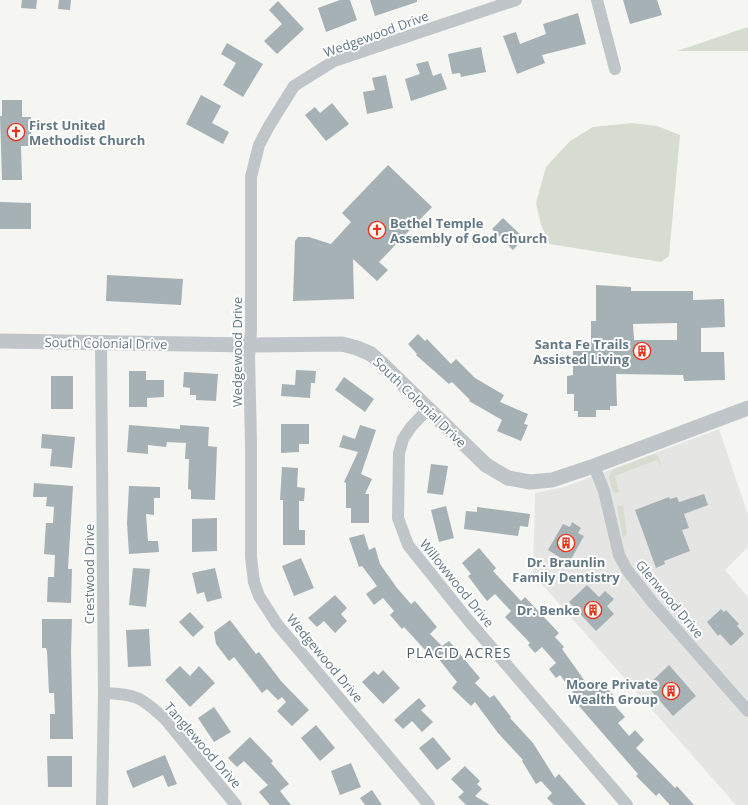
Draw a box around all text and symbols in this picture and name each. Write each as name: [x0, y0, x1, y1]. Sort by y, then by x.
street label: Wedgewood Drive: [321, 7, 431, 61]
place label: First United Methodist Church: [29, 116, 145, 149]
church icon: First United Methodist Church: [6, 122, 26, 142]
place label: Bethel Temple Assembly of God Church: [390, 214, 547, 247]
church icon: Bethel Temple Assembly of God Church: [367, 220, 387, 240]
street label: Wedgewood Drive: [228, 297, 246, 407]
street label: South Colonial Drive: [44, 333, 168, 353]
place label: Santa Fe Trails Assisted Living: [533, 335, 630, 368]
building icon: Santa Fe Trails Assisted Living: [632, 341, 652, 361]
street label: South Colonial Drive: [370, 353, 470, 451]
street label: Crestwood Drive: [80, 524, 98, 624]
building icon: Dr. Braunlin Family Dentistry: [556, 533, 576, 553]
street label: Willowwood Drive: [416, 535, 498, 631]
place label: Dr. Braunlin Family Dentistry: [512, 553, 620, 586]
street label: Glenwood Drive: [632, 556, 708, 642]
building icon: Dr. Benke: [583, 600, 603, 620]
place label: Dr. Benke: [517, 601, 580, 619]
street label: Wedgewood Drive: [283, 610, 367, 706]
district label: PLACID ACRES: [407, 643, 511, 662]
place label: Moore Private Wealth Group: [566, 675, 658, 708]
building icon: Moore Private Wealth Group: [661, 681, 681, 701]
street label: Tanglewood Drive: [160, 698, 246, 792]

